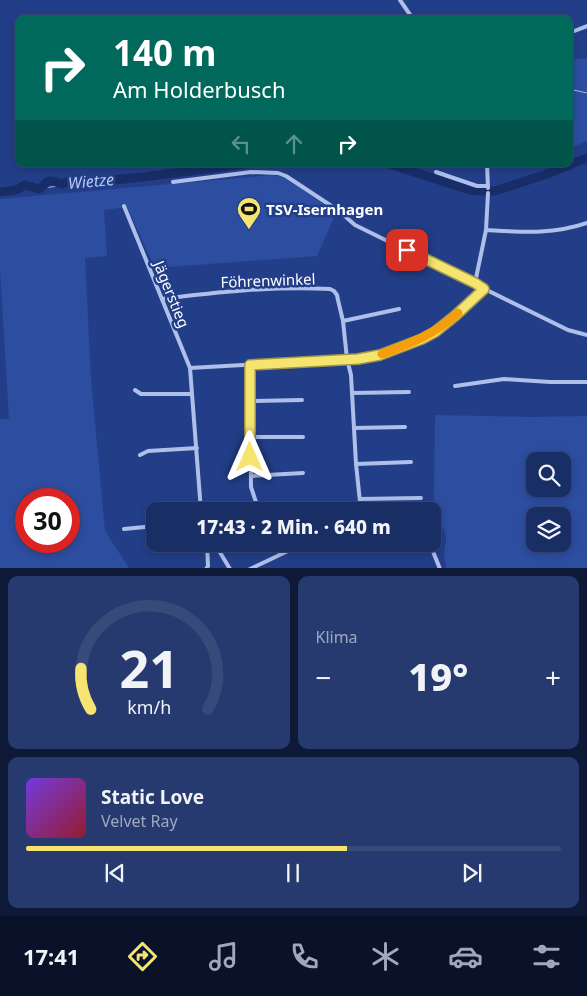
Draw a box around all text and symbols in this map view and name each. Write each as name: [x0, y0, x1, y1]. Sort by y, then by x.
text: 140 m: [113, 29, 216, 76]
icon: right: [30, 35, 95, 100]
text: Am Holderbusch: [113, 74, 285, 104]
icon: left: [227, 130, 255, 158]
icon: ahead: [280, 130, 308, 158]
icon: right: [333, 130, 361, 158]
water label: Wietze: [67, 168, 115, 194]
sports icon: TSV-Isernhagen: [236, 196, 262, 230]
place label: TSV-Isernhagen: [266, 199, 383, 219]
pin: [386, 229, 428, 271]
icon: arrive: [393, 236, 421, 264]
street label: Jägerstieg: [149, 256, 194, 330]
street label: Föhrenwinkel: [220, 268, 316, 292]
position arrow: [223, 430, 275, 482]
map controls: [526, 452, 571, 552]
button: search: [526, 452, 571, 497]
speed limit sign: 30: [15, 488, 80, 553]
button: layers: [526, 507, 571, 552]
text: 17:43 · 2 Min. · 640 m: [196, 514, 391, 540]
text: Klima: [316, 626, 358, 648]
text: 21: [119, 632, 179, 703]
text: 19°: [408, 650, 468, 702]
text: −: [316, 658, 332, 696]
text: +: [545, 658, 561, 696]
text: km/h: [127, 695, 171, 719]
text: Static Love: [101, 784, 204, 810]
text: Velvet Ray: [101, 810, 178, 832]
icon: previous: [101, 859, 129, 887]
icon: pause: [279, 859, 307, 887]
icon: next: [458, 859, 486, 887]
icon: directions: [125, 939, 160, 974]
icon: music: [206, 939, 241, 974]
icon: phone: [287, 939, 322, 974]
icon: climate: [368, 939, 403, 974]
icon: car: [448, 939, 483, 974]
icon: filters: [529, 939, 564, 974]
text: 17:41: [23, 941, 79, 971]

